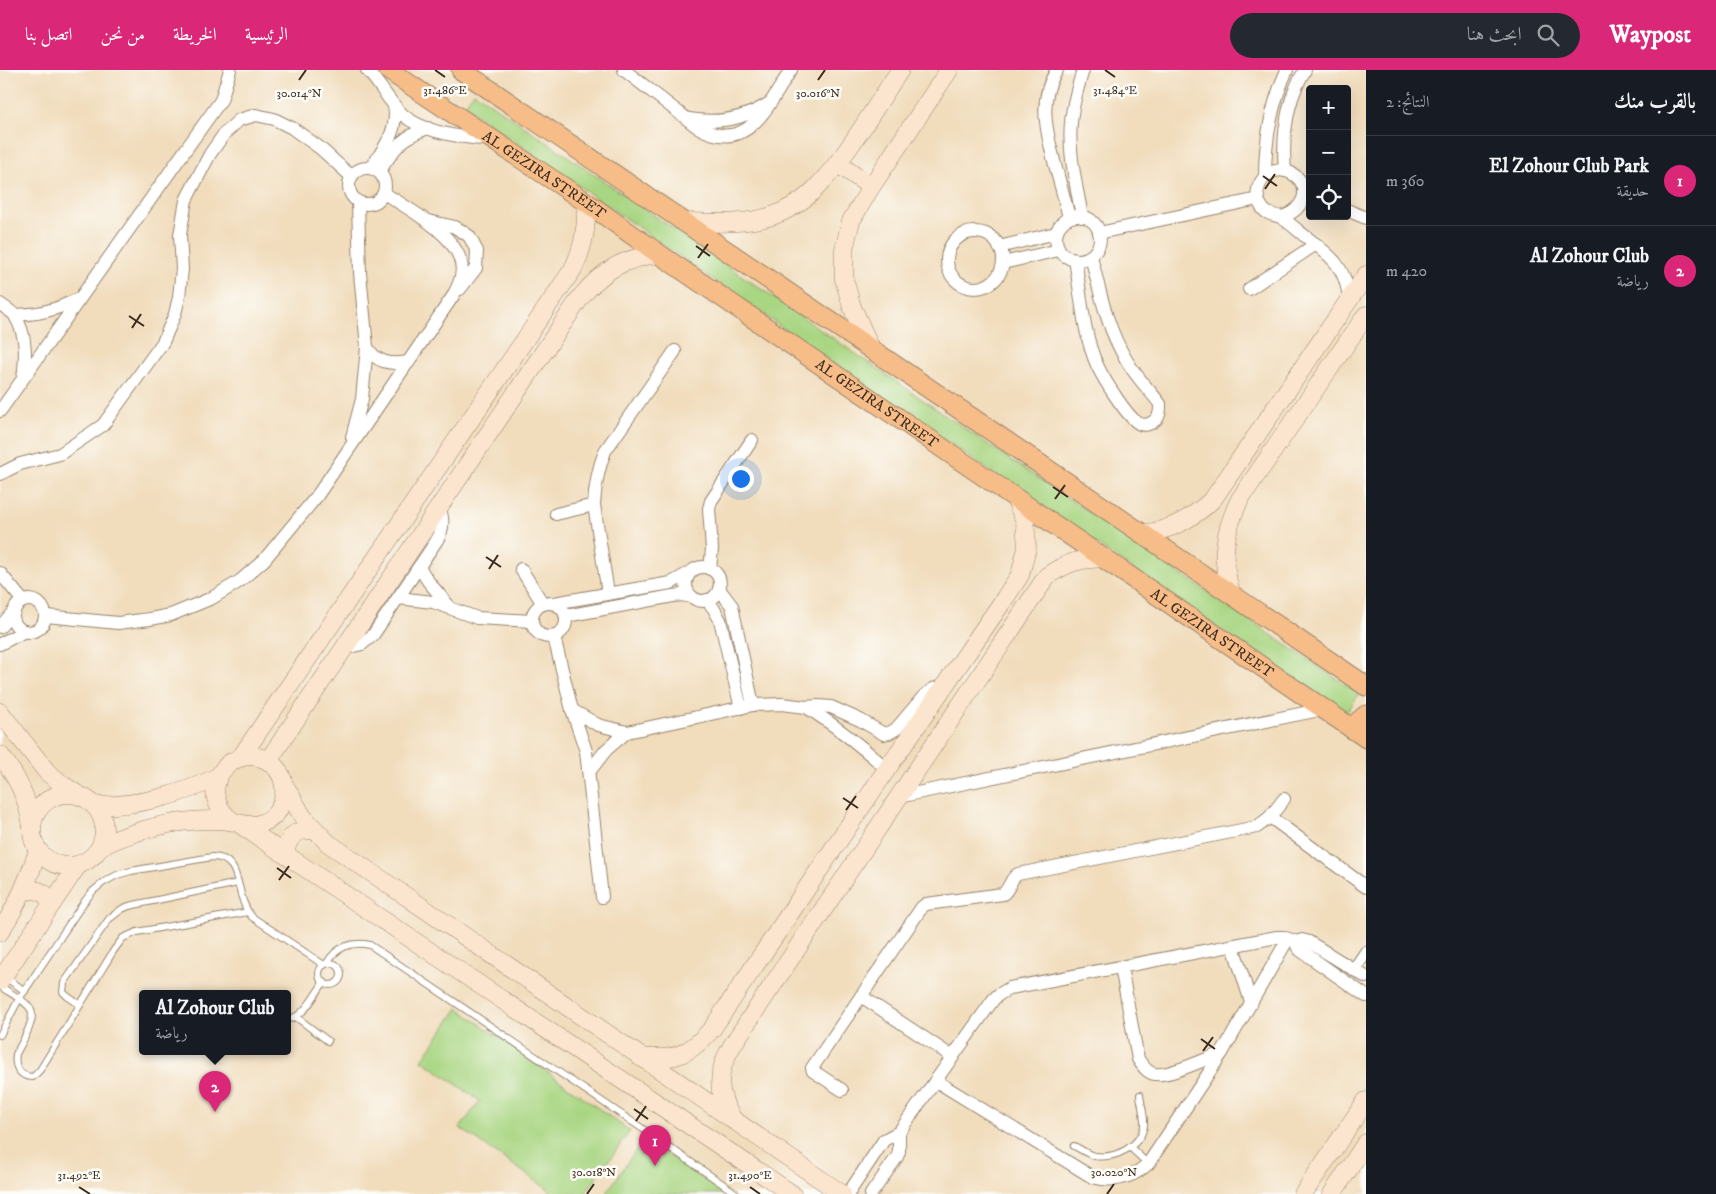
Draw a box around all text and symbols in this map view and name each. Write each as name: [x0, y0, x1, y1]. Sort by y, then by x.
search box: [1230, 13, 1580, 58]
text: Waypost: [1610, 20, 1691, 50]
icon: search: [1534, 21, 1562, 49]
text: ابحث هنا: [1467, 23, 1522, 46]
text: اتصل بنا: [25, 24, 72, 46]
text: من نحن: [100, 24, 145, 46]
text: الخريطة: [173, 24, 217, 46]
text: الرئيسية: [245, 24, 288, 46]
text: 31.486°E: [423, 83, 467, 98]
text: 31.484°E: [1093, 83, 1138, 98]
map controls: [1306, 85, 1351, 220]
button: +: [1306, 85, 1351, 130]
text: 30.014°N: [276, 86, 322, 101]
text: 30.016°N: [796, 86, 840, 101]
text: بالقرب منك: [1614, 89, 1696, 115]
text: النتائج: 2: [1386, 92, 1430, 112]
street label: AL GEZIRA STREET: [478, 127, 610, 224]
button: −: [1306, 130, 1351, 175]
text: El Zohour Club Park: [1489, 155, 1649, 178]
text: 360 m: [1386, 171, 1424, 191]
text: 1: [1677, 171, 1683, 191]
button: locate: [1306, 175, 1351, 220]
text: حديقة: [1617, 181, 1649, 201]
text: Al Zohour Club: [1530, 245, 1649, 268]
text: 420 m: [1386, 261, 1427, 281]
text: 2: [1676, 261, 1684, 281]
text: رياضة: [1617, 271, 1649, 291]
street label: AL GEZIRA STREET: [812, 355, 943, 453]
your location: [728, 466, 754, 492]
street label: AL GEZIRA STREET: [1147, 584, 1278, 682]
popup: [139, 990, 291, 1055]
text: Al Zohour Club: [155, 997, 275, 1020]
text: رياضة: [155, 1023, 188, 1043]
pin: 2: [199, 1071, 231, 1112]
pin: 1: [639, 1125, 671, 1166]
text: 30.018°N: [572, 1165, 616, 1180]
text: 30.020°N: [1091, 1165, 1137, 1180]
text: 31.492°E: [58, 1168, 101, 1183]
text: 31.490°E: [728, 1168, 772, 1183]

